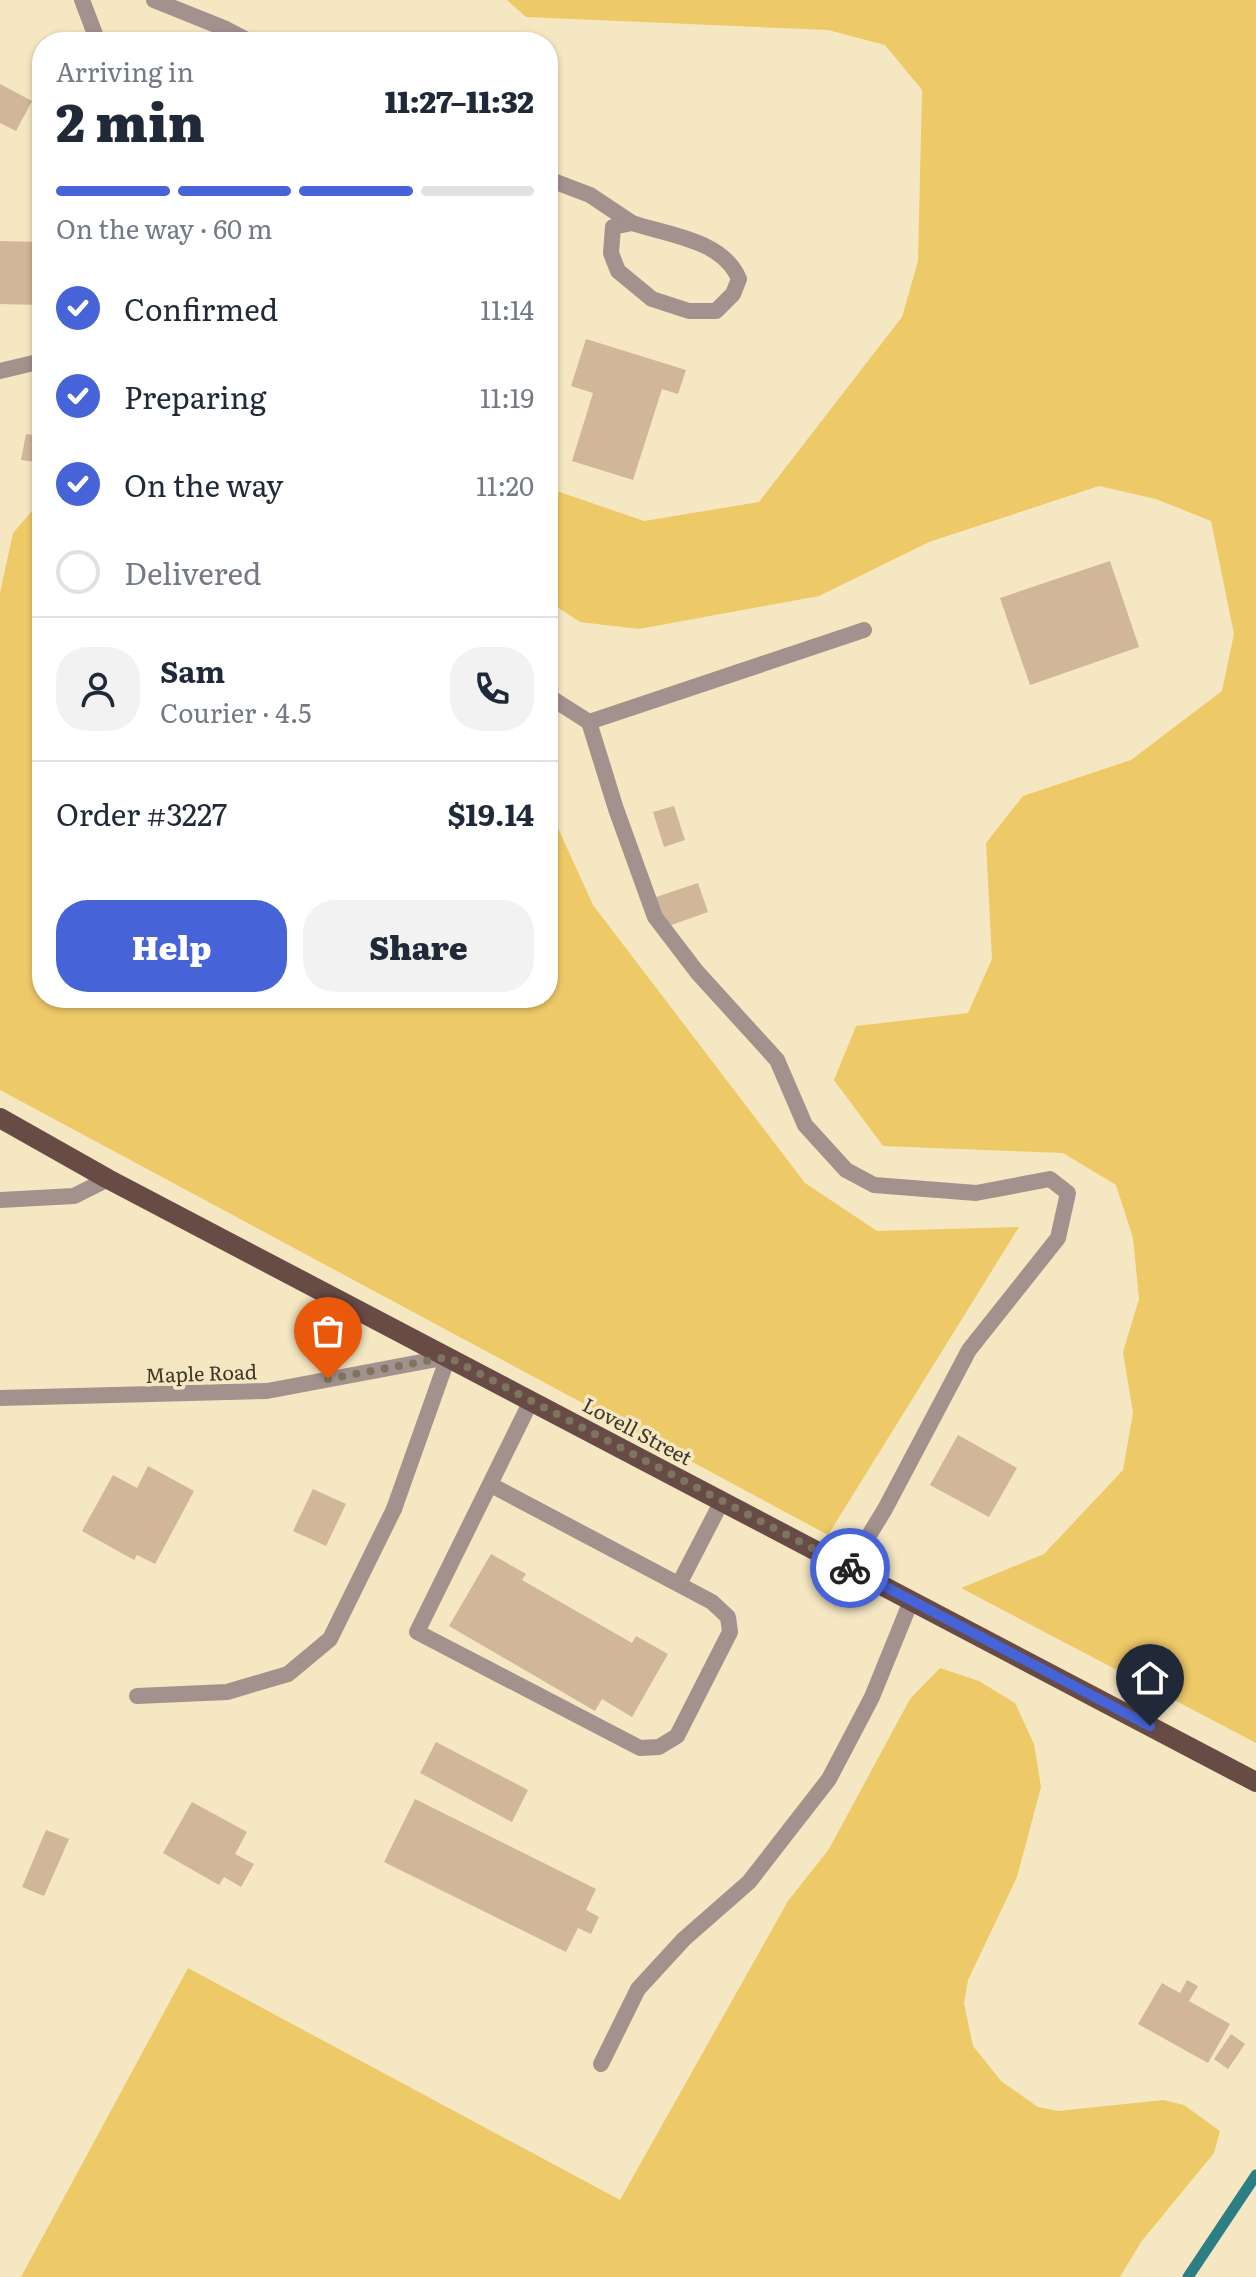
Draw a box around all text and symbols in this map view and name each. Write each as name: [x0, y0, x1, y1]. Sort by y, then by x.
text: Arriving in: [56, 51, 194, 90]
text: 11:27–11:32: [385, 78, 534, 122]
text: 2 min: [56, 81, 205, 158]
text: On the way · 60 m: [56, 208, 273, 247]
icon: check: [56, 286, 100, 330]
text: Confirmed: [124, 286, 278, 330]
text: 11:14: [480, 289, 534, 328]
icon: check: [56, 374, 100, 418]
text: Preparing: [124, 374, 266, 418]
text: 11:19: [480, 377, 534, 416]
icon: check: [56, 462, 100, 506]
text: On the way: [124, 462, 283, 506]
text: 11:20: [476, 465, 534, 504]
text: Delivered: [124, 550, 261, 594]
button: person: [56, 647, 140, 731]
button: phone: [450, 647, 534, 731]
text: Sam: [160, 648, 225, 692]
text: Courier · 4.5: [160, 692, 312, 731]
text: Order #3227: [56, 791, 227, 835]
text: $19.14: [447, 791, 534, 835]
button: Help: [56, 900, 287, 992]
button: Share: [303, 900, 534, 992]
pin: [294, 1297, 362, 1379]
icon: bag: [306, 1309, 350, 1353]
street label: Maple Road: [145, 1355, 257, 1389]
street label: Lovell Street: [578, 1389, 698, 1471]
courier: [810, 1528, 890, 1608]
icon: bike: [828, 1546, 872, 1590]
pin: [1116, 1644, 1184, 1726]
icon: home: [1128, 1656, 1172, 1700]

